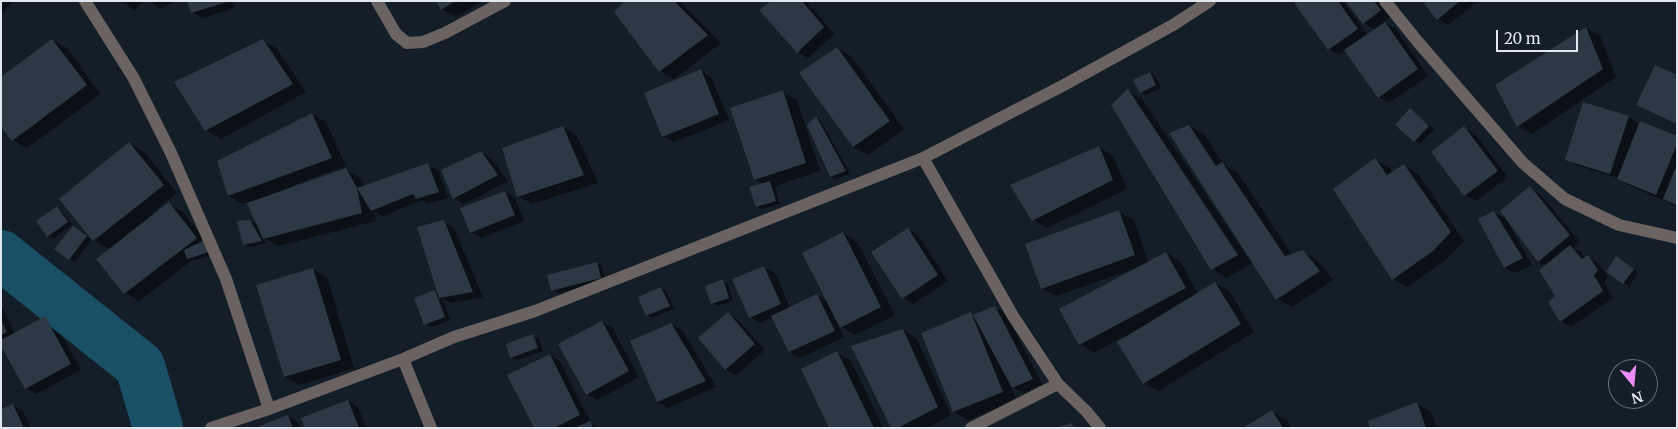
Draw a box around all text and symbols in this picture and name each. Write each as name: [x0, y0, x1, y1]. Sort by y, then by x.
scale bar: [1498, 20, 1580, 52]
text: 20 m: [1504, 29, 1541, 48]
north arrow: [1608, 359, 1658, 409]
text: N: [1629, 387, 1645, 408]

